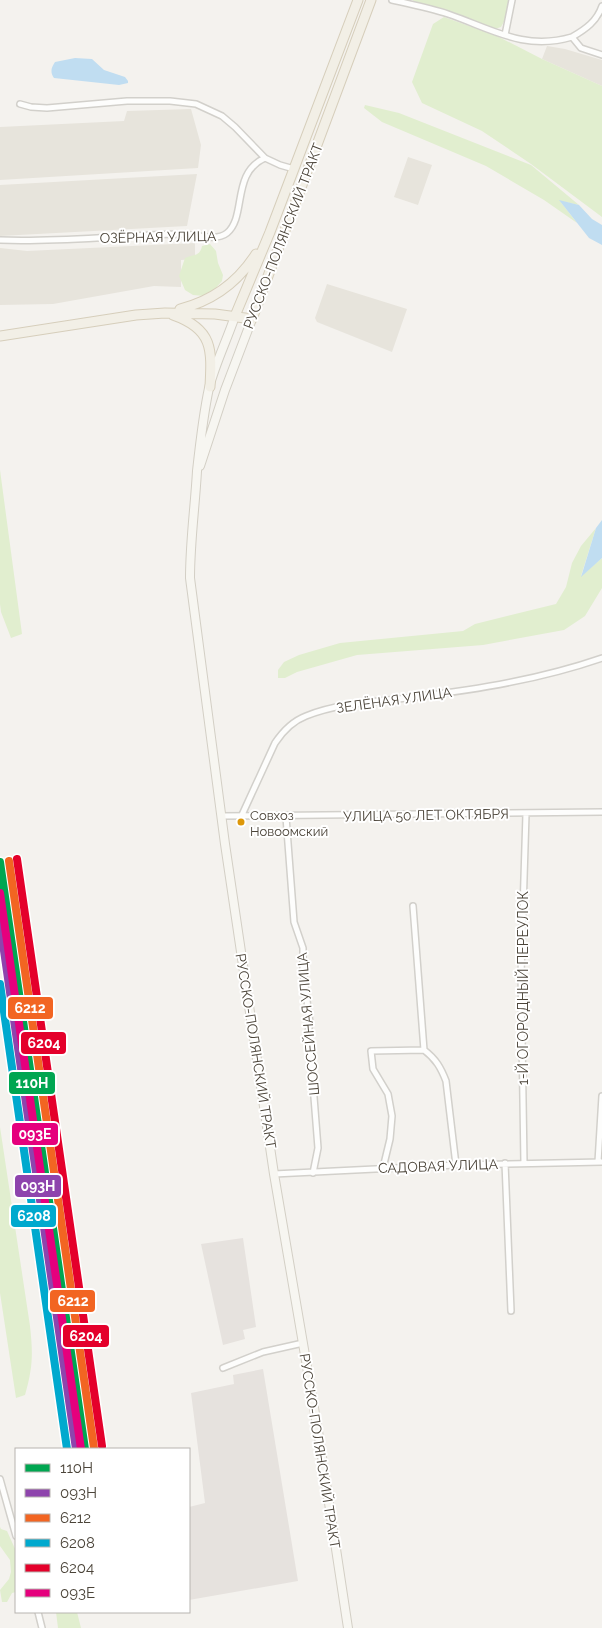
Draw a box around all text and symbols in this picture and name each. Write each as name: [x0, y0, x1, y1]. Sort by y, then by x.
street label: РУССКО-ПОЛЯНСКИЙ ТРАКТ: [239, 140, 326, 331]
street label: ОЗЁРНАЯ УЛИЦА: [99, 226, 217, 246]
street label: ЗЕЛЁНАЯ УЛИЦА: [335, 682, 453, 716]
street label: УЛИЦА 50 ЛЕТ ОКТЯБРЯ: [343, 806, 509, 824]
place label: Совхоз Новоомский: [250, 808, 328, 839]
marker: Совхоз Новоомский: [236, 817, 246, 827]
street label: 1-Й ОГОРОДНЫЙ ПЕРЕУЛОК: [514, 891, 531, 1085]
street label: ШОССЕЙНАЯ УЛИЦА: [293, 951, 322, 1096]
street label: РУССКО-ПОЛЯНСКИЙ ТРАКТ: [233, 952, 280, 1150]
line badge: 6212: [7, 996, 54, 1020]
text: 6212: [14, 1000, 46, 1016]
line badge: 6204: [20, 1031, 67, 1055]
text: 6204: [28, 1035, 60, 1051]
line badge: 110Н: [8, 1071, 56, 1095]
text: 110Н: [16, 1075, 48, 1091]
line badge: 093Е: [11, 1122, 59, 1146]
text: 093Е: [18, 1126, 52, 1142]
street label: САДОВАЯ УЛИЦА: [378, 1156, 499, 1176]
line badge: 093Н: [14, 1174, 62, 1198]
text: 093Н: [20, 1178, 56, 1194]
line badge: 6208: [10, 1204, 57, 1228]
text: 6208: [17, 1208, 51, 1224]
line badge: 6212: [49, 1289, 96, 1313]
text: 6212: [57, 1293, 89, 1309]
line badge: 6204: [62, 1324, 110, 1348]
text: 6204: [70, 1328, 102, 1344]
street label: РУССКО-ПОЛЯНСКИЙ ТРАКТ: [297, 1352, 344, 1550]
legend: [15, 1448, 190, 1613]
text: 110Н: [60, 1459, 93, 1477]
text: 093Н: [60, 1484, 97, 1502]
text: 6212: [60, 1509, 91, 1527]
text: 6208: [60, 1534, 95, 1552]
text: 6204: [60, 1559, 94, 1577]
text: 093Е: [60, 1584, 95, 1602]

